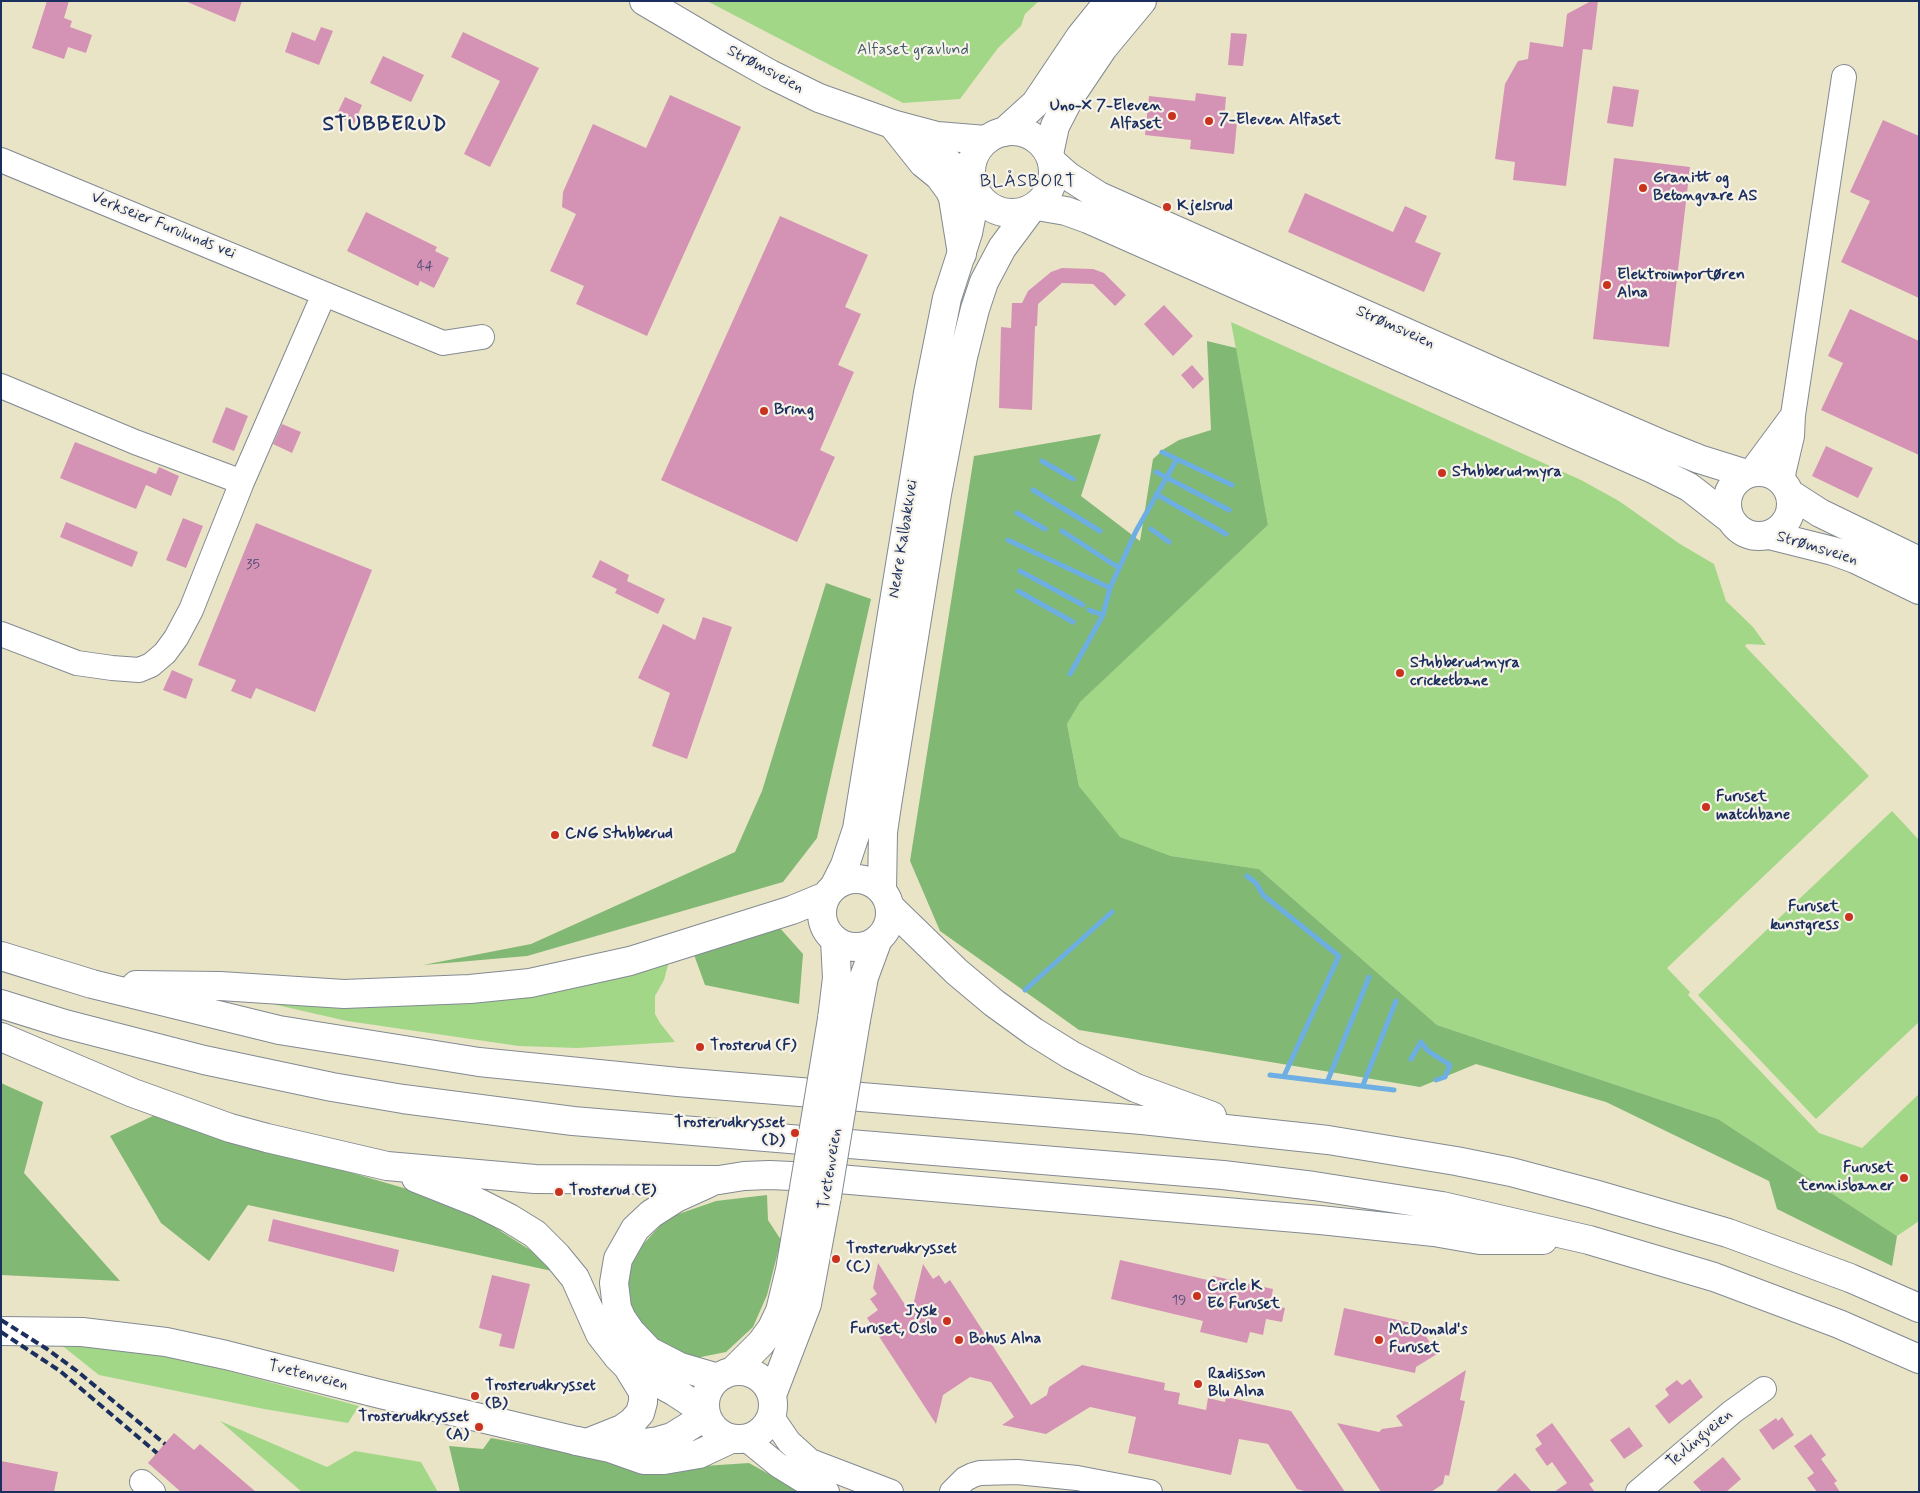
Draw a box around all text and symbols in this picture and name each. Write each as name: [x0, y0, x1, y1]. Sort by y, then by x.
park label: Alfaset gravlund: [857, 41, 969, 61]
street label: Strømsveien: [723, 42, 807, 98]
place label: Uno-X 7-Eleven Alfaset: [1050, 97, 1162, 135]
marker: Uno-X 7-Eleven Alfaset: [1166, 110, 1178, 122]
place label: 7-Eleven Alfaset: [1219, 111, 1341, 131]
district label: STUBBERUD: [319, 113, 451, 139]
marker: 7-Eleven Alfaset: [1203, 115, 1215, 127]
place label: Granitt og Betongvare AS: [1653, 169, 1757, 207]
district label: BLÅSBORT: [979, 171, 1077, 193]
marker: Granitt og Betongvare AS: [1637, 182, 1649, 194]
street label: Verkseier Furulunds vei: [88, 188, 238, 264]
place label: Kjelsrud: [1177, 197, 1233, 217]
marker: Kjelsrud: [1161, 201, 1173, 213]
house number: 44: [417, 259, 433, 275]
place label: Elektroimportøren Alna: [1617, 266, 1745, 304]
marker: Elektroimportøren Alna: [1601, 279, 1613, 291]
street label: Strømsveien: [1353, 302, 1437, 354]
place label: Bring: [774, 401, 814, 421]
marker: Bring: [758, 405, 770, 417]
place label: Stubberudmyra: [1452, 463, 1562, 483]
marker: Stubberudmyra: [1436, 467, 1448, 479]
street label: Nedre Kalbakkvei: [885, 478, 923, 600]
street label: Strømsveien: [1774, 528, 1860, 570]
house number: 35: [246, 557, 260, 573]
place label: Stubberudmyra cricketbane: [1410, 654, 1520, 692]
marker: Stubberudmyra cricketbane: [1394, 667, 1406, 679]
place label: Furuset matchbane: [1716, 788, 1790, 826]
marker: Furuset matchbane: [1700, 801, 1712, 813]
place label: CNG Stubberud: [565, 825, 673, 845]
marker: CNG Stubberud: [549, 829, 561, 841]
place label: Furuset kunstgress: [1770, 898, 1839, 936]
marker: Furuset kunstgress: [1843, 911, 1855, 923]
place label: Trosterud (F): [710, 1037, 796, 1057]
marker: Trosterud (F): [694, 1041, 706, 1053]
place label: Trosterudkrysset (D): [674, 1114, 785, 1152]
marker: Trosterudkrysset (D): [789, 1127, 801, 1139]
street label: Tvetenveien: [815, 1127, 847, 1211]
place label: Furuset tennisbaner: [1799, 1159, 1894, 1197]
marker: Furuset tennisbaner: [1898, 1172, 1910, 1184]
place label: Trosterud (E): [569, 1182, 656, 1202]
marker: Trosterud (E): [553, 1186, 565, 1198]
place label: Trosterudkrysset (C): [846, 1240, 957, 1278]
marker: Trosterudkrysset (C): [830, 1253, 842, 1265]
place label: Circle K E6 Furuset: [1207, 1277, 1280, 1315]
marker: Circle K E6 Furuset: [1191, 1290, 1203, 1302]
house number: 19: [1172, 1293, 1186, 1309]
place label: Jysk Furuset, Oslo: [850, 1302, 937, 1340]
marker: Jysk Furuset, Oslo: [941, 1315, 953, 1327]
place label: McDonald's Furuset: [1389, 1321, 1468, 1359]
place label: Bohus Alna: [969, 1330, 1041, 1350]
marker: Bohus Alna: [953, 1334, 965, 1346]
marker: McDonald's Furuset: [1373, 1334, 1385, 1346]
street label: Tvetenveien: [266, 1357, 350, 1395]
place label: Radisson Blu Alna: [1208, 1365, 1266, 1403]
place label: Trosterudkrysset (B): [485, 1377, 596, 1415]
marker: Radisson Blu Alna: [1192, 1378, 1204, 1390]
marker: Trosterudkrysset (B): [469, 1390, 481, 1402]
street label: Tevlingveien: [1663, 1406, 1737, 1472]
place label: Trosterudkrysset (A): [358, 1408, 469, 1446]
marker: Trosterudkrysset (A): [473, 1421, 485, 1433]

